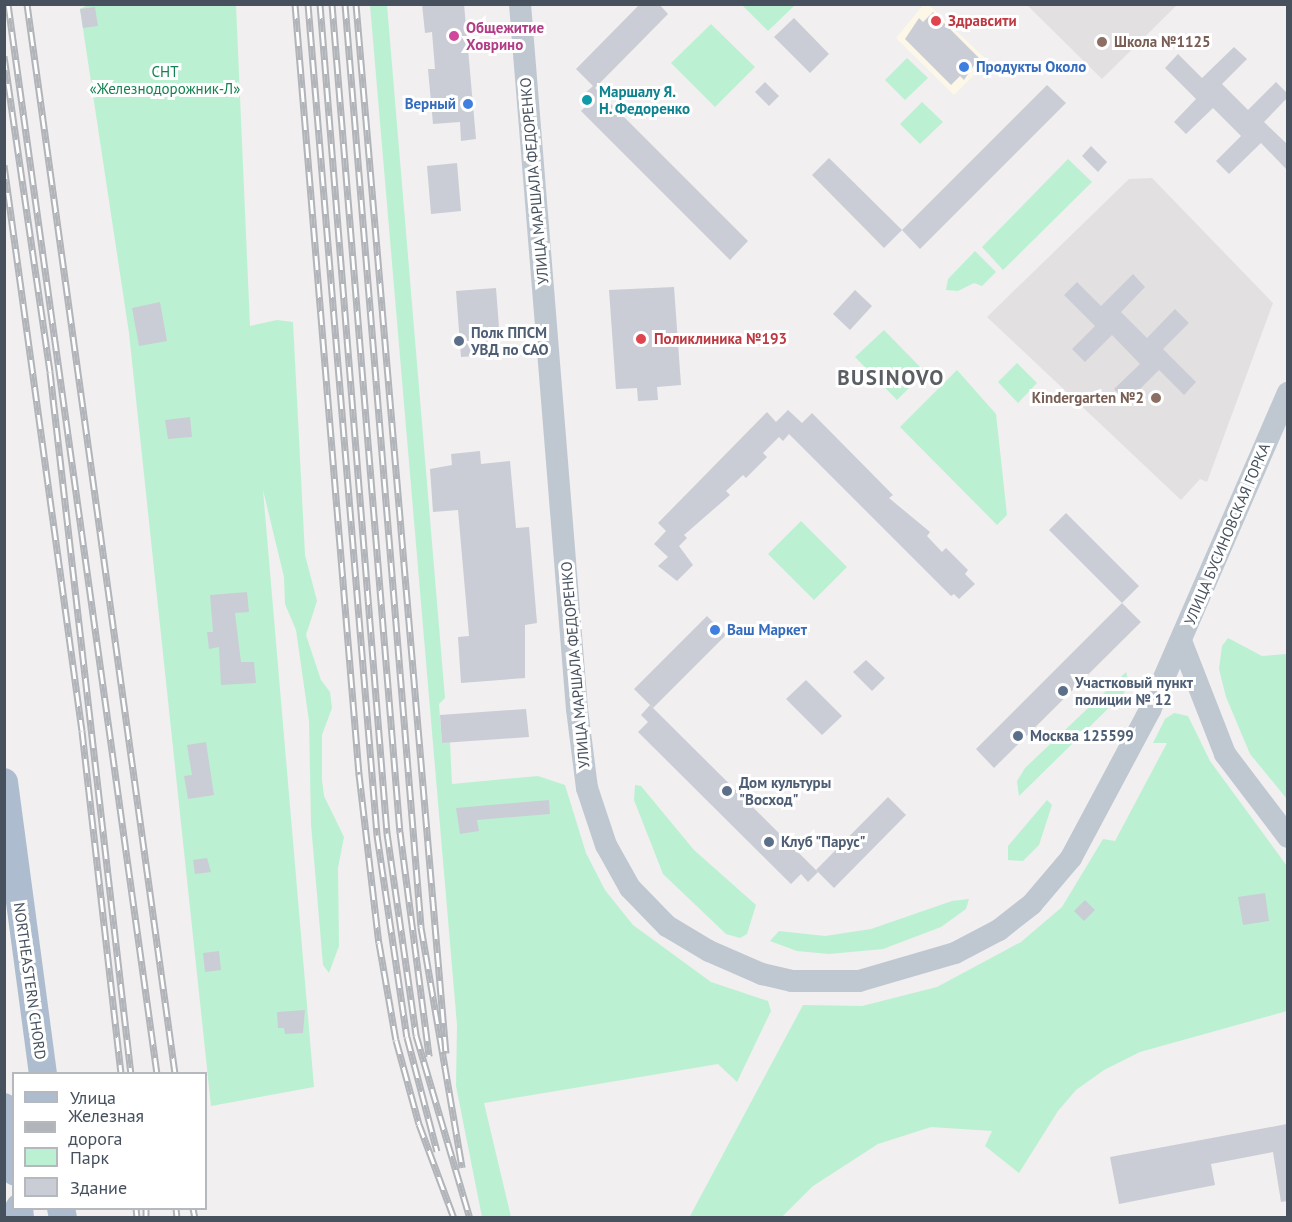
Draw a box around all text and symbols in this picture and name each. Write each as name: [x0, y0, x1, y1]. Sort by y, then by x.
place label: Здравсити: [948, 12, 1017, 30]
marker: Здравсити: [929, 14, 943, 28]
place label: Общежитие Ховрино: [466, 18, 544, 53]
marker: Общежитие Ховрино: [447, 29, 461, 43]
place label: Школа №1125: [1114, 33, 1210, 51]
marker: Школа №1125: [1095, 35, 1109, 49]
place label: Продукты Около: [976, 58, 1086, 76]
marker: Продукты Около: [957, 60, 971, 74]
park label: СНТ «Железнодорожник-Л»: [90, 62, 240, 97]
street label: УЛИЦА МАРШАЛА ФЕДОРЕНКО: [516, 76, 552, 286]
place label: Маршалу Я. Н. Федоренко: [599, 82, 691, 117]
marker: Маршалу Я. Н. Федоренко: [580, 93, 594, 107]
place label: Верный: [405, 95, 456, 113]
marker: Верный: [461, 97, 475, 111]
place label: Полк ППСМ УВД по САО: [471, 323, 549, 358]
marker: Поликлиника №193: [632, 330, 650, 348]
place label: Поликлиника №193: [654, 330, 787, 348]
marker: Полк ППСМ УВД по САО: [452, 334, 466, 348]
district label: BUSINOVO: [837, 365, 945, 391]
place label: Kindergarten №2: [1032, 389, 1144, 407]
marker: Kindergarten №2: [1149, 391, 1163, 405]
street label: УЛИЦА БУСИНОВСКАЯ ГОРКА: [1180, 440, 1274, 628]
street label: УЛИЦА МАРШАЛА ФЕДОРЕНКО: [557, 560, 593, 770]
place label: Ваш Маркет: [727, 621, 807, 639]
marker: Ваш Маркет: [708, 623, 722, 637]
place label: Участковый пункт полиции № 12: [1075, 673, 1193, 708]
marker: Участковый пункт полиции № 12: [1056, 684, 1070, 698]
place label: Москва 125599: [1030, 727, 1134, 745]
marker: Москва 125599: [1011, 729, 1025, 743]
place label: Дом культуры "Восход": [739, 773, 831, 808]
marker: Дом культуры "Восход": [720, 784, 734, 798]
place label: Клуб "Парус": [781, 833, 867, 851]
marker: Клуб "Парус": [762, 835, 776, 849]
street label: NORTHEASTERN CHORD: [10, 901, 50, 1061]
legend: [12, 1072, 207, 1210]
text: Улица: [70, 1086, 116, 1109]
text: Железная дорога: [68, 1104, 144, 1150]
text: Парк: [70, 1146, 109, 1169]
text: Здание: [70, 1176, 127, 1199]

